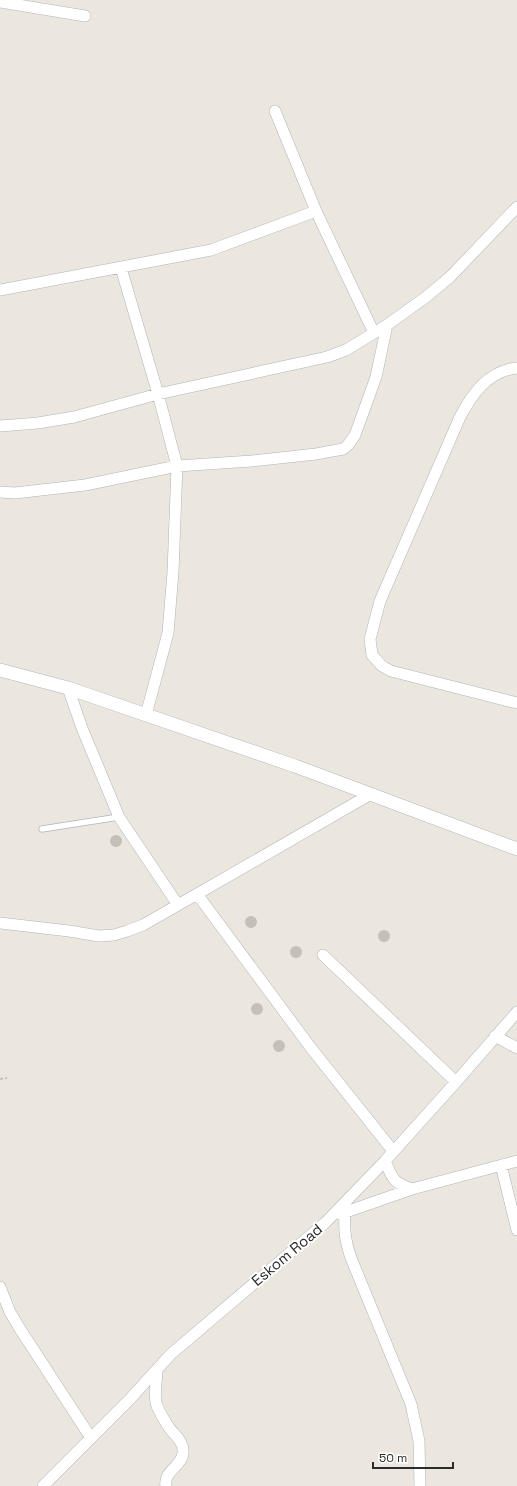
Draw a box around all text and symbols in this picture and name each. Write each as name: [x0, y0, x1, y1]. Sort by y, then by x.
street label: Eskom Road: [247, 1219, 326, 1290]
scale bar: [373, 1444, 453, 1470]
text: 50 m: [379, 1450, 407, 1466]

